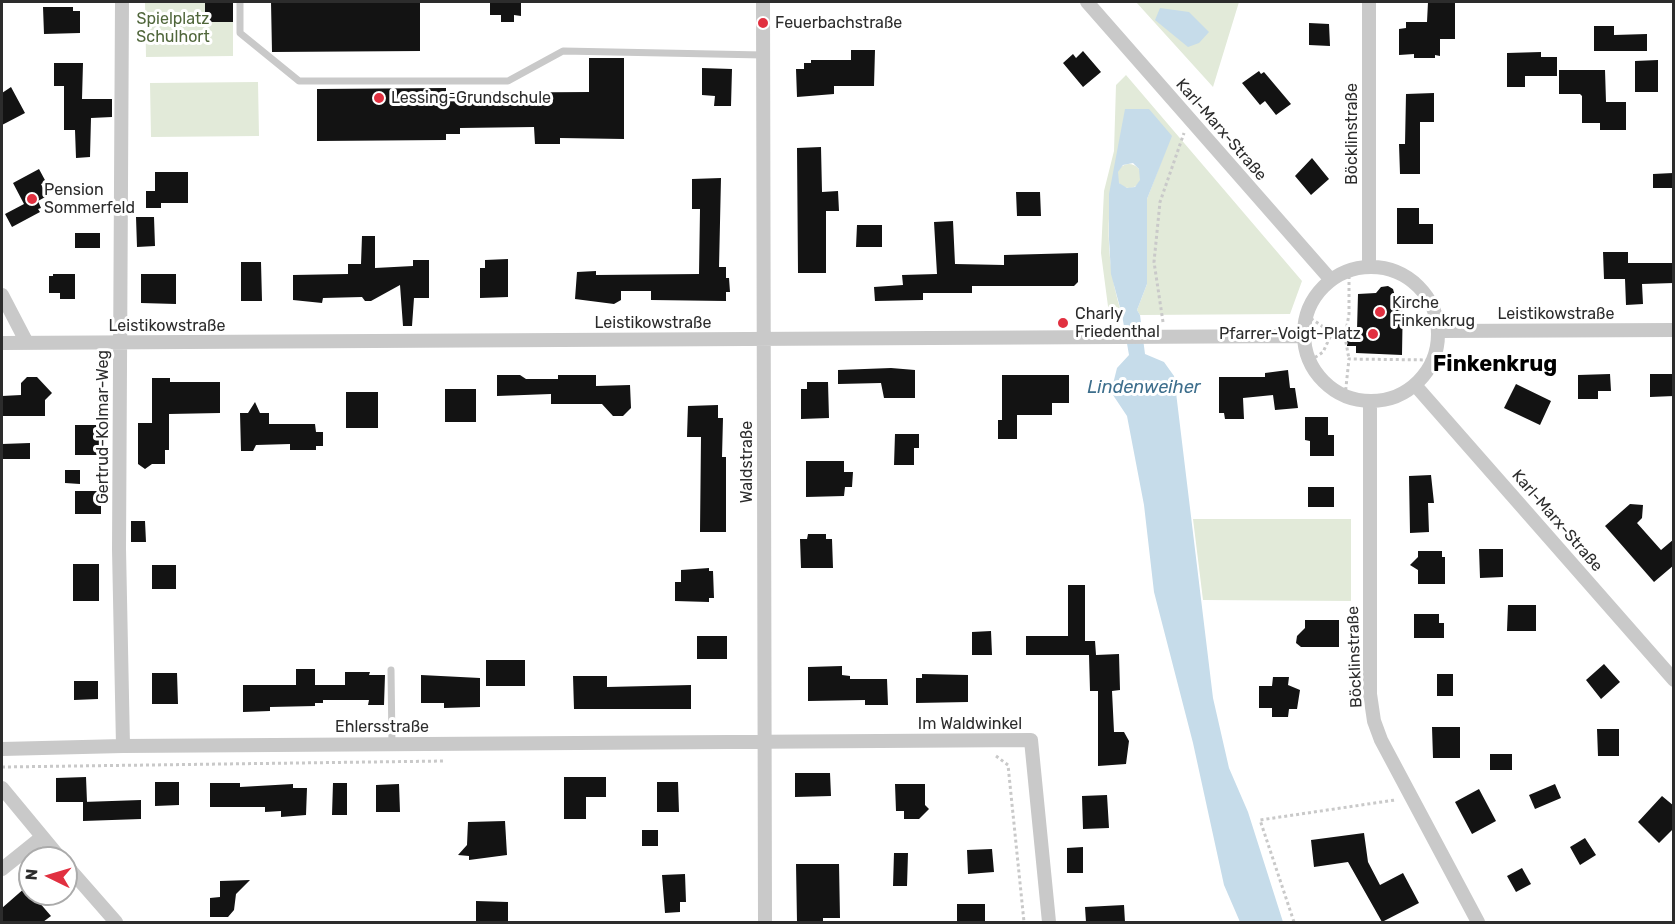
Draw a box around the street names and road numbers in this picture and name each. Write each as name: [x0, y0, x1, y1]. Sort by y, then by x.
street label: Karl-Marx-Straße: [1172, 75, 1270, 185]
street label: Böcklinstraße: [1342, 83, 1362, 185]
street label: Leistikowstraße: [1498, 304, 1614, 324]
street label: Leistikowstraße: [595, 313, 711, 333]
street label: Leistikowstraße: [109, 316, 225, 336]
street label: Gertrud-Kolmar-Weg: [93, 350, 113, 504]
street label: Waldstraße: [737, 421, 757, 503]
street label: Karl-Marx-Straße: [1508, 466, 1606, 576]
street label: Böcklinstraße: [1344, 606, 1366, 708]
street label: Im Waldwinkel: [918, 714, 1022, 734]
street label: Ehlersstraße: [335, 717, 429, 737]

